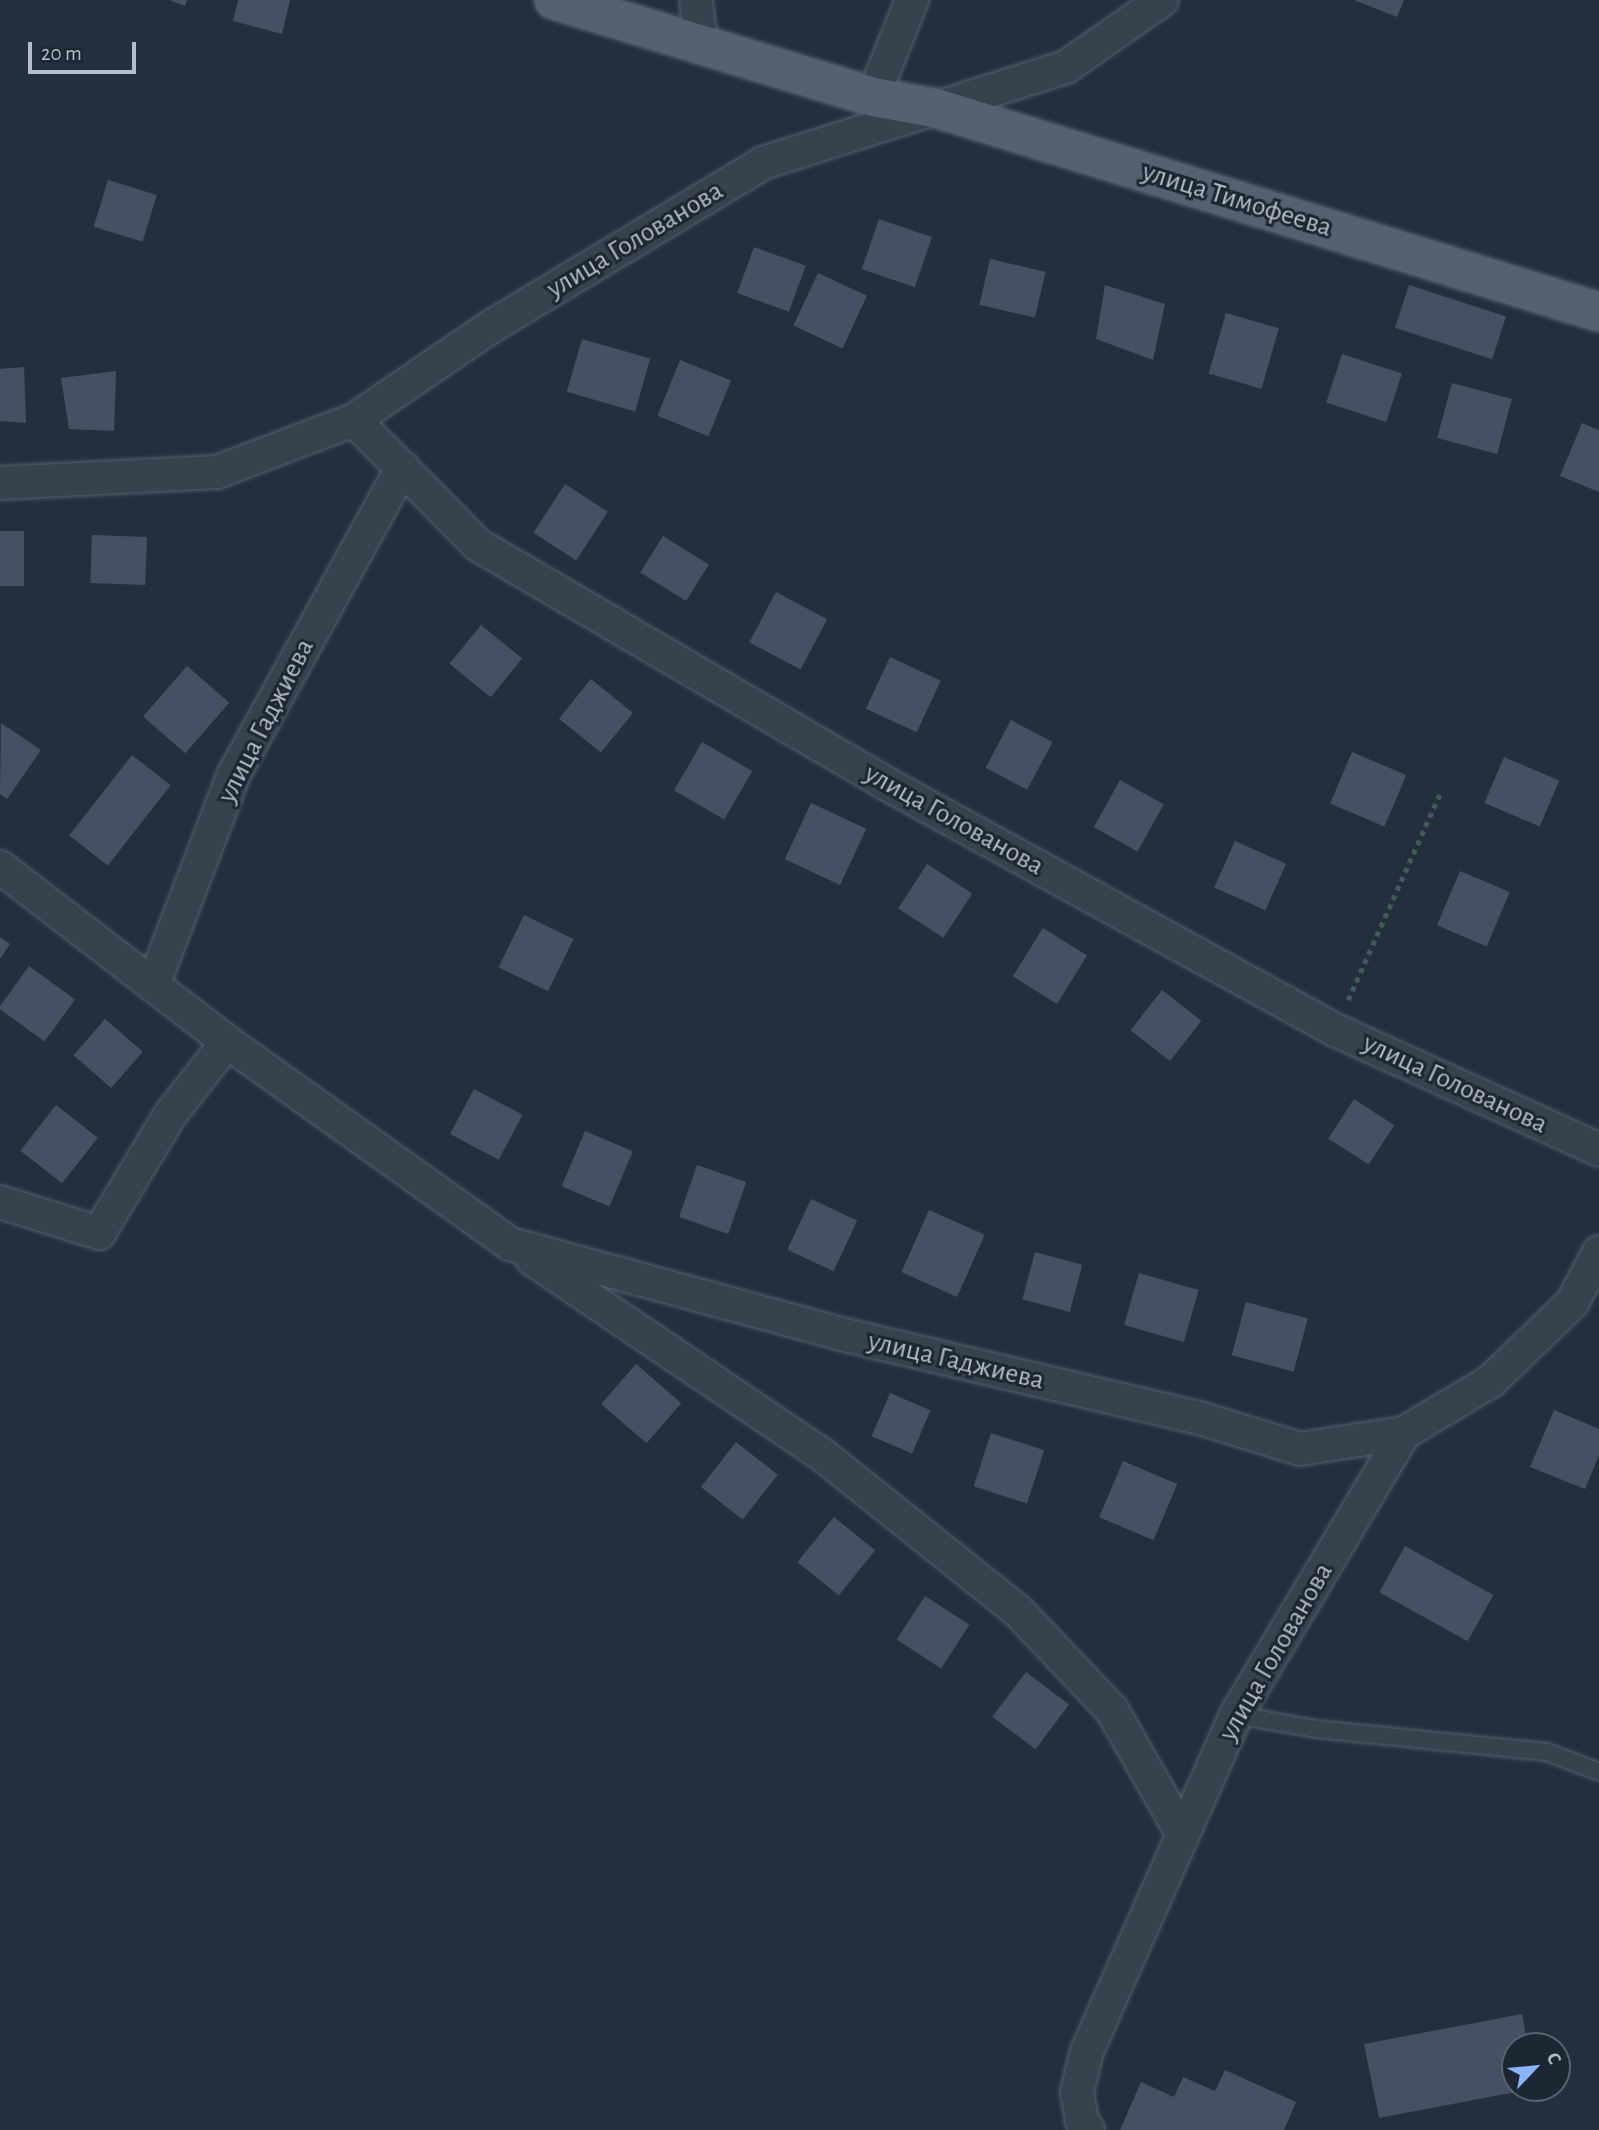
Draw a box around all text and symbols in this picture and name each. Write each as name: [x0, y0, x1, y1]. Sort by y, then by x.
scale bar: [32, 28, 140, 72]
text: 20 m: [41, 43, 82, 64]
street label: улица Тимофеева: [1138, 155, 1336, 245]
street label: улица Голованова: [541, 174, 729, 306]
street label: улица Гаджиева: [210, 633, 322, 809]
street label: улица Голованова: [858, 757, 1050, 883]
street label: улица Голованова: [1357, 1027, 1553, 1141]
street label: улица Гаджиева: [865, 1324, 1047, 1398]
street label: улица Голованова: [1211, 1557, 1341, 1747]
north arrow: [1501, 2032, 1571, 2102]
text: С: [1543, 2050, 1564, 2067]

